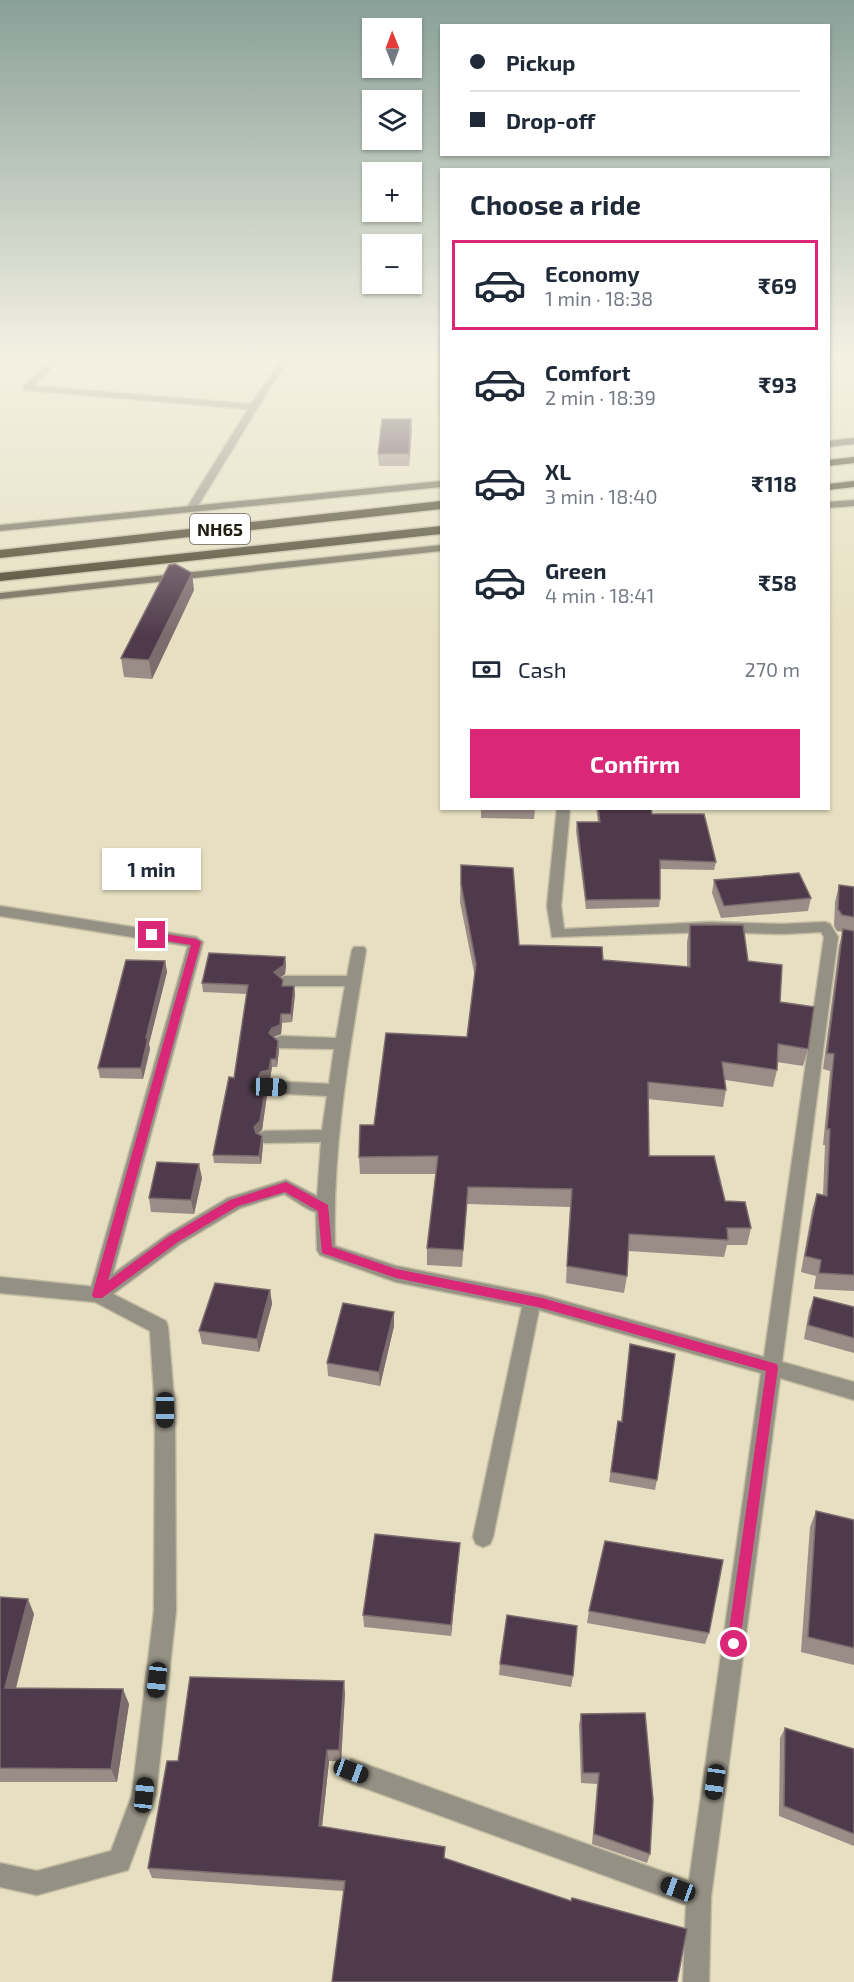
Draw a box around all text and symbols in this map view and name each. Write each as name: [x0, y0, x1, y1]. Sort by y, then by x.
north arrow: [362, 18, 422, 78]
map controls: [362, 18, 422, 294]
text: Pickup: [506, 49, 575, 75]
button: layers: [362, 90, 422, 150]
text: Drop-off: [506, 107, 595, 133]
button: +: [362, 162, 422, 222]
text: Choose a ride: [470, 188, 641, 220]
button: −: [362, 234, 422, 294]
icon: car: [473, 258, 527, 312]
text: Economy: [545, 260, 640, 286]
text: ₹69: [758, 272, 797, 298]
text: 1 min · 18:38: [545, 286, 653, 310]
icon: car: [473, 357, 527, 411]
text: Comfort: [545, 359, 630, 385]
text: ₹93: [759, 371, 797, 397]
text: 2 min · 18:39: [545, 385, 656, 409]
icon: car: [473, 456, 527, 510]
text: XL: [545, 458, 571, 484]
text: ₹118: [751, 470, 797, 496]
text: 3 min · 18:40: [545, 484, 658, 508]
road number: NH65: [190, 514, 250, 544]
icon: car: [473, 555, 527, 609]
text: Green: [545, 557, 607, 583]
text: ₹58: [758, 569, 797, 595]
text: 4 min · 18:41: [545, 583, 655, 607]
icon: cash: [470, 653, 503, 686]
text: Cash: [518, 656, 567, 682]
text: 270 m: [744, 657, 800, 681]
button: Confirm: [470, 729, 800, 798]
callout: 1 min: [102, 848, 201, 890]
text: 1 min: [127, 857, 176, 881]
route end: [138, 921, 165, 948]
car: [251, 1077, 287, 1097]
car: [156, 1392, 174, 1428]
route start: [720, 1630, 747, 1657]
car: [146, 1661, 168, 1699]
car: [331, 1756, 371, 1786]
car: [704, 1763, 726, 1801]
car: [133, 1776, 155, 1814]
car: [658, 1874, 698, 1904]

